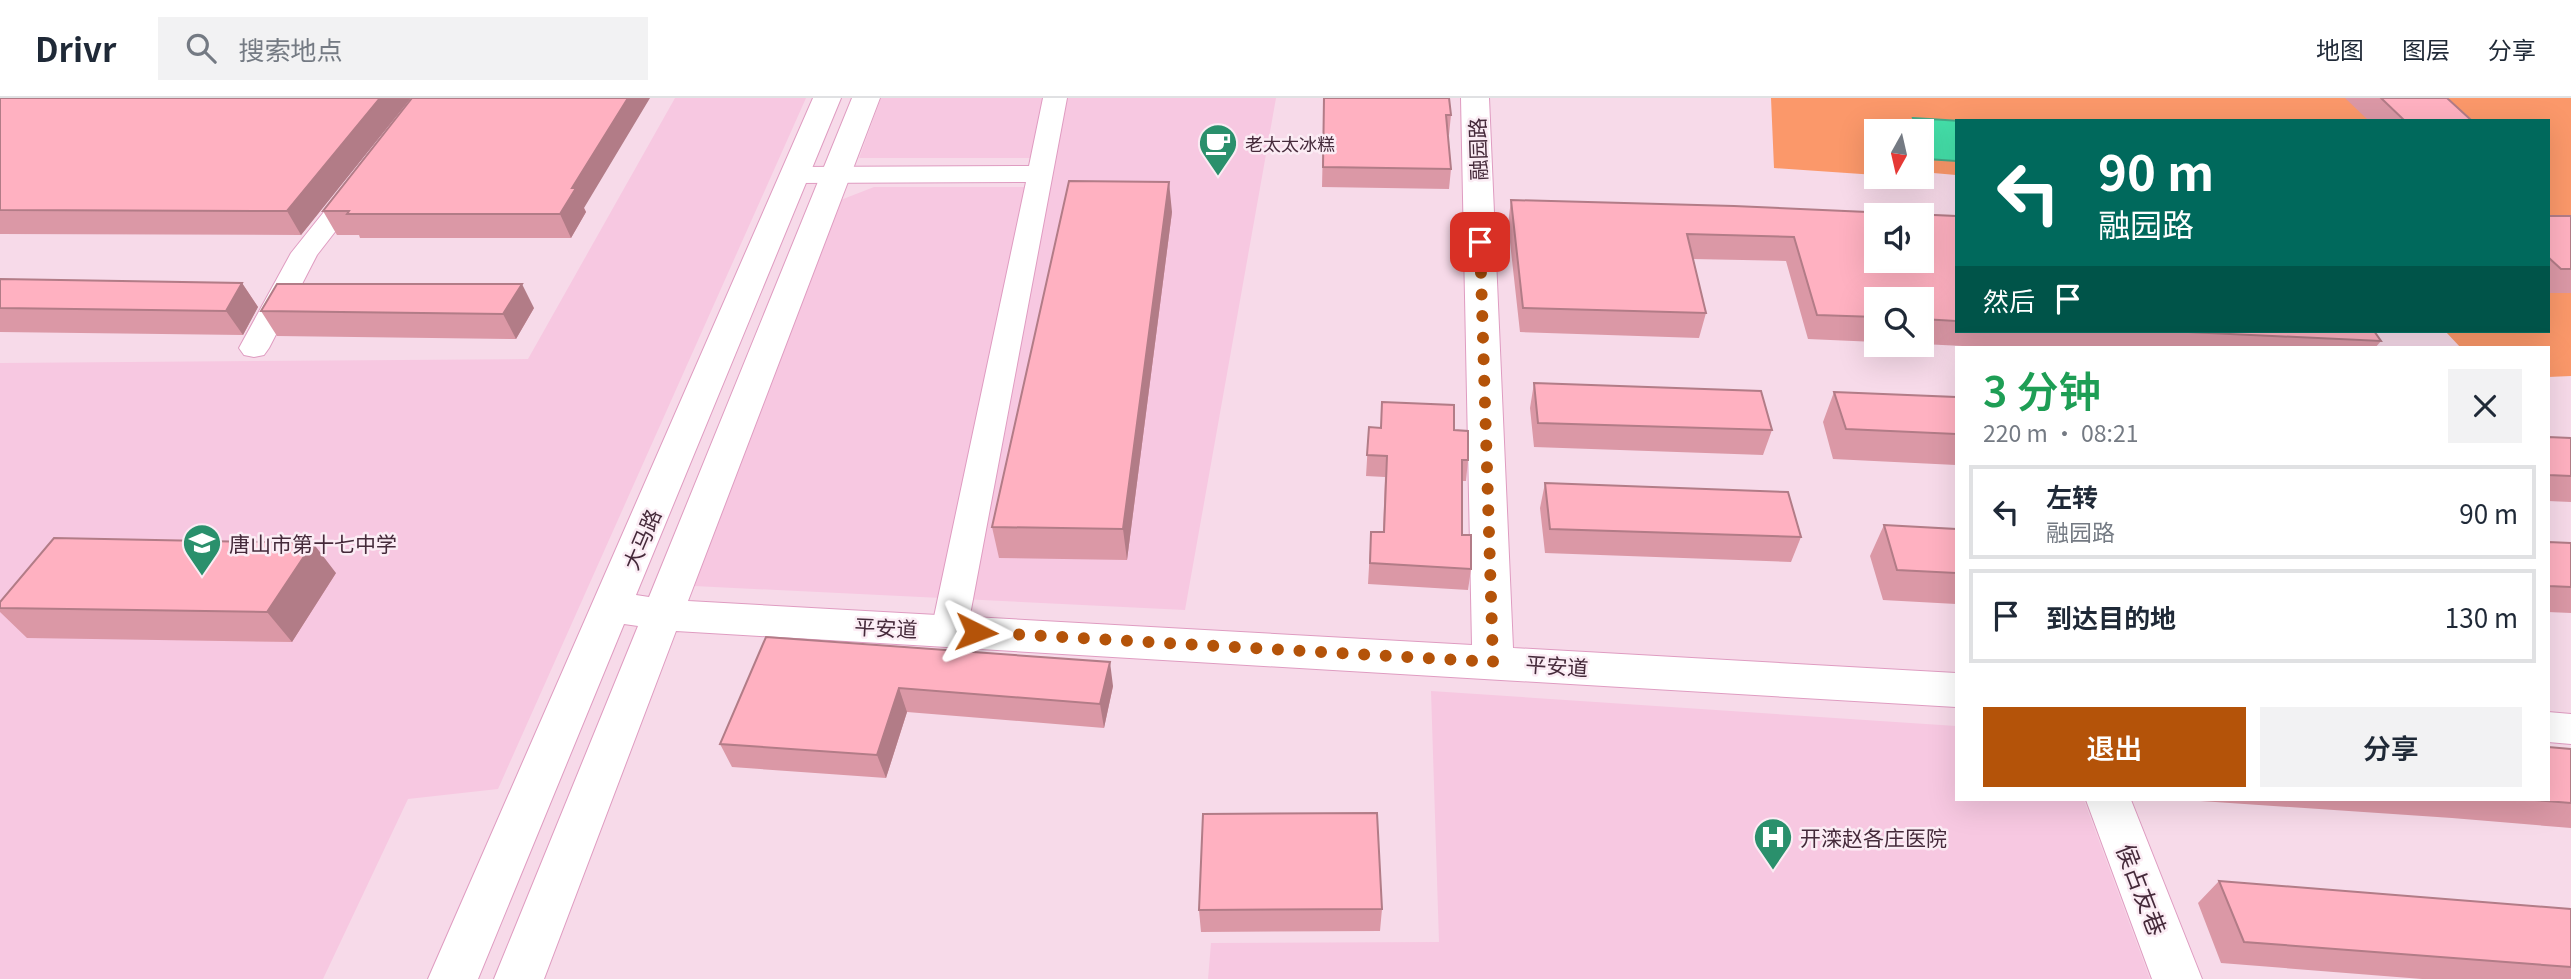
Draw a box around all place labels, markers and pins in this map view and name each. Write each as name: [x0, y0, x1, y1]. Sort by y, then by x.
cafe icon: 老太太冰糕: [1197, 122, 1239, 177]
place label: 老太太冰糕: [1245, 130, 1335, 156]
pin: [1450, 212, 1510, 272]
school or university icon: 唐山市第十七中学: [181, 522, 223, 577]
place label: 唐山市第十七中学: [229, 528, 397, 558]
hospital icon: 开滦赵各庄医院: [1752, 816, 1794, 871]
place label: 开滦赵各庄医院: [1800, 822, 1947, 852]

